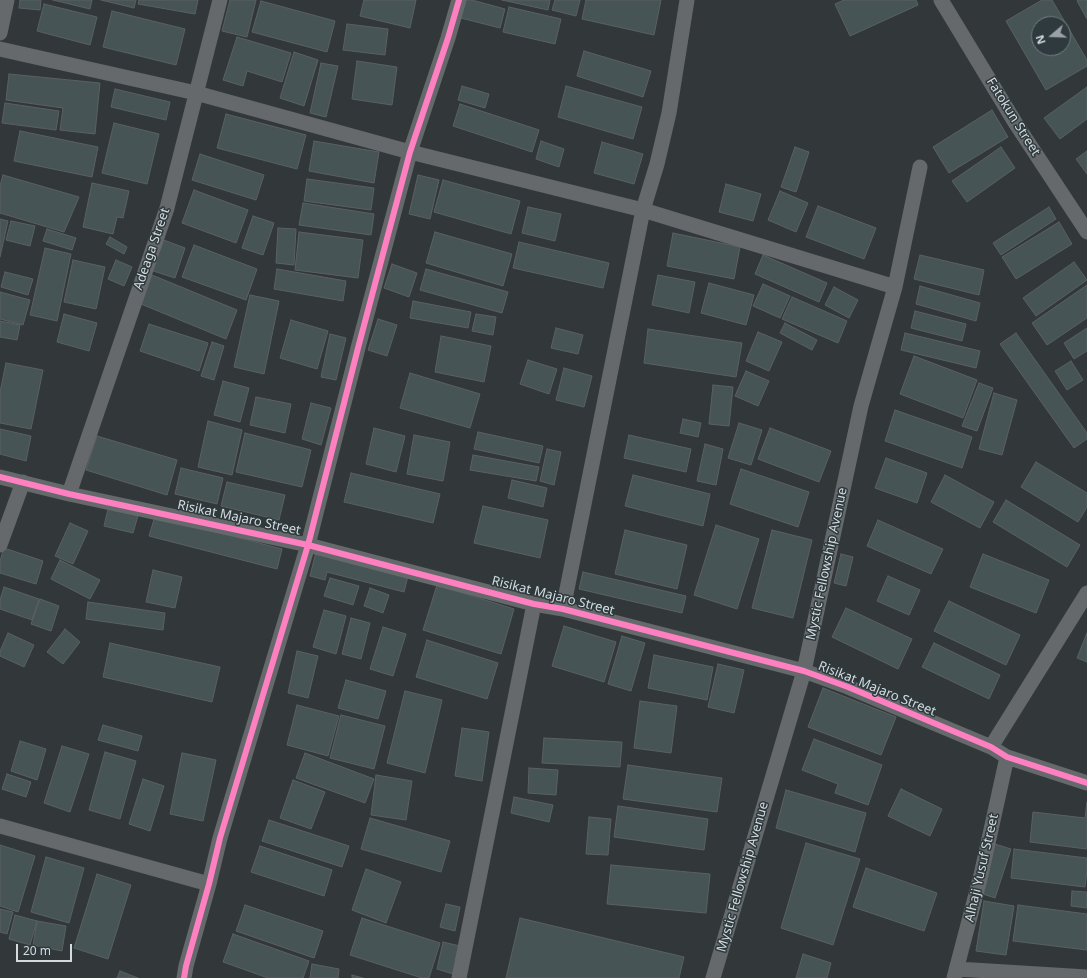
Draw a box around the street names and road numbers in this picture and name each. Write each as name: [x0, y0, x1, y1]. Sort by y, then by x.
street label: Fatokun Street: [983, 75, 1043, 159]
street label: Adeaga Street: [131, 206, 173, 292]
street label: Mystic Fellowship Avenue: [803, 486, 851, 642]
street label: Risikat Majaro Street: [176, 497, 302, 539]
street label: Risikat Majaro Street: [490, 573, 616, 619]
street label: Risikat Majaro Street: [816, 658, 938, 720]
street label: Mystic Fellowship Avenue: [714, 800, 772, 954]
street label: Alhaji Yusuf Street: [962, 812, 1002, 924]

